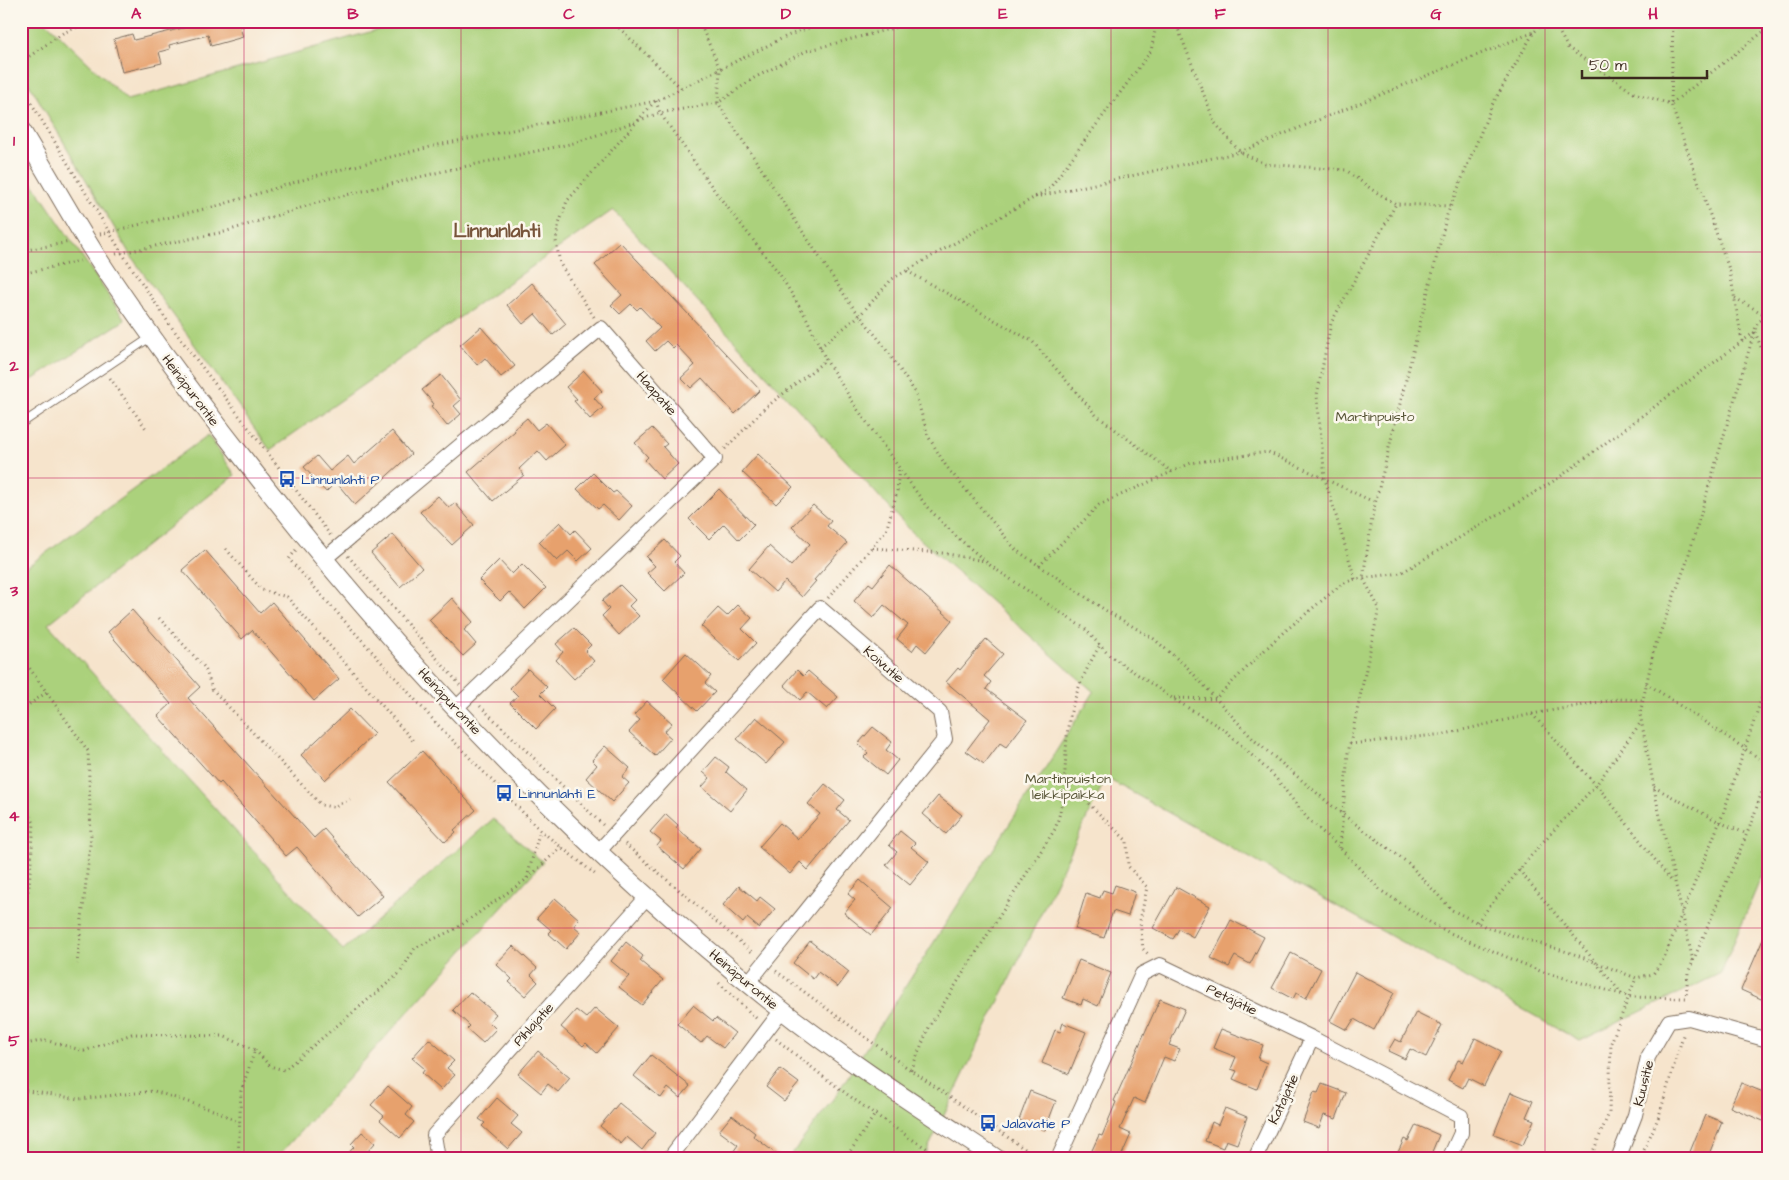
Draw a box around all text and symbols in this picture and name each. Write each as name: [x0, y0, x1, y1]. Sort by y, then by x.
text: A: [131, 3, 142, 25]
text: B: [347, 3, 359, 25]
text: C: [563, 3, 575, 25]
text: D: [781, 3, 792, 25]
text: E: [998, 3, 1008, 25]
text: F: [1214, 3, 1226, 25]
text: G: [1430, 3, 1442, 25]
text: H: [1648, 3, 1658, 25]
scale bar: [1582, 48, 1706, 80]
text: 50 m: [1589, 55, 1627, 76]
text: 1: [13, 130, 16, 152]
district label: Linnunlahti: [454, 218, 541, 245]
street label: Heinäpurontie: [157, 351, 224, 431]
text: 2: [8, 355, 19, 377]
street label: Haapatie: [631, 367, 681, 421]
park label: Martinpuisto: [1336, 407, 1415, 427]
bus stop icon: Linnunlahti P: [277, 469, 297, 489]
place label: Linnunlahti P: [301, 470, 380, 490]
text: 3: [9, 580, 19, 602]
street label: Koivutie: [859, 641, 908, 688]
street label: Heinäpurontie: [413, 664, 486, 740]
park label: Martinpuiston leikkipaikka: [1025, 769, 1111, 805]
bus stop icon: Linnunlahti E: [494, 783, 514, 803]
place label: Linnunlahti E: [518, 784, 597, 804]
text: 4: [9, 805, 20, 827]
street label: Heinäpurontie: [704, 945, 783, 1015]
street label: Petäjätie: [1203, 979, 1261, 1021]
street label: Pihlajatie: [509, 998, 559, 1051]
text: 5: [8, 1030, 20, 1052]
street label: Kuusitie: [1629, 1058, 1659, 1109]
street label: Katajatie: [1264, 1071, 1304, 1128]
bus stop icon: Jalavatie P: [978, 1113, 998, 1133]
place label: Jalavatie P: [1002, 1114, 1070, 1134]

